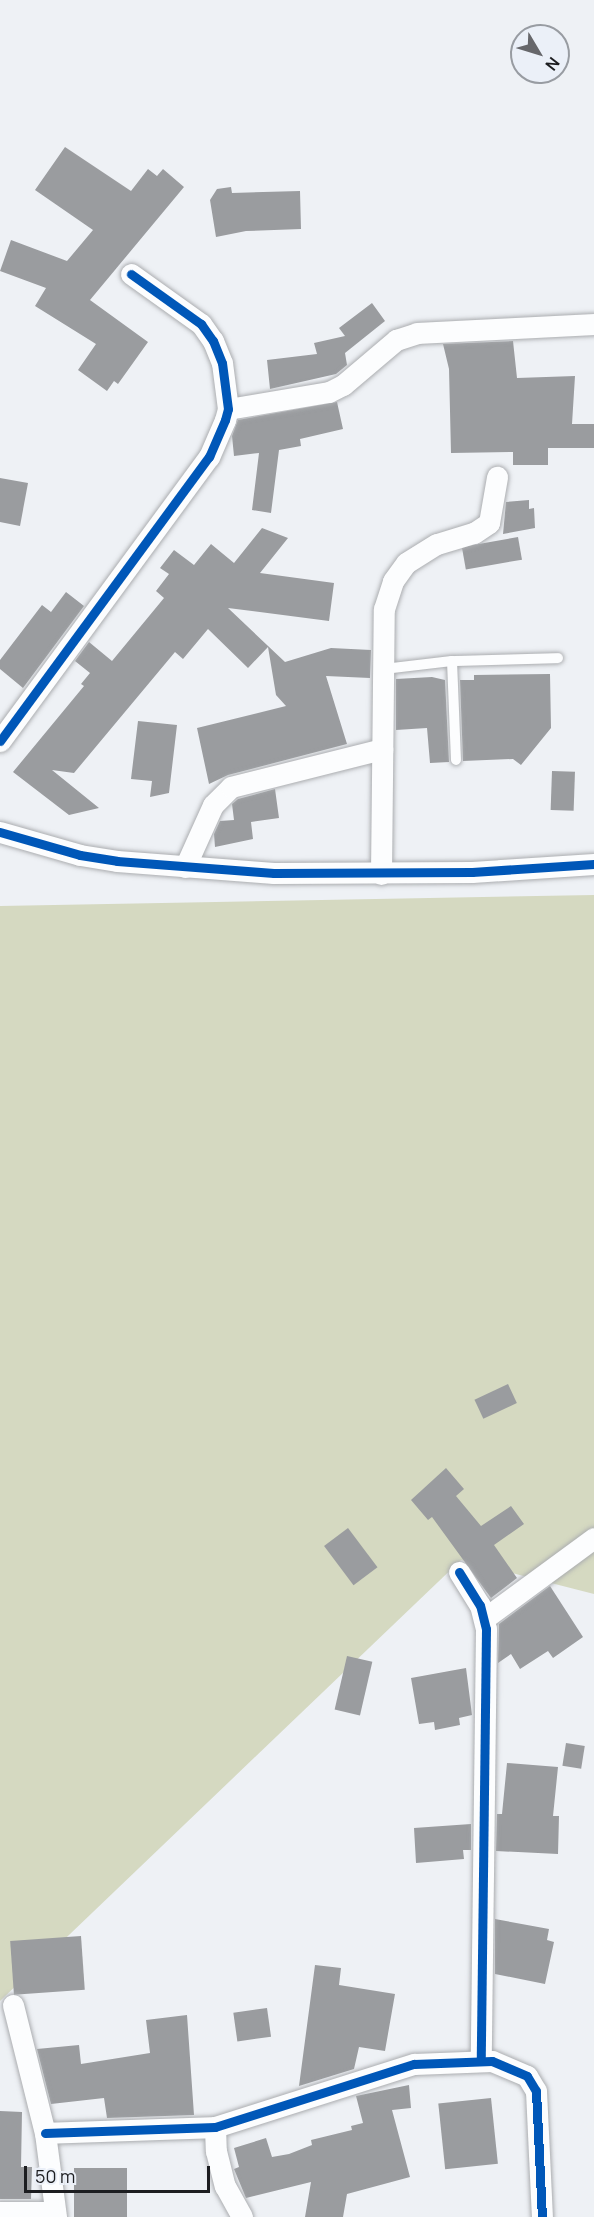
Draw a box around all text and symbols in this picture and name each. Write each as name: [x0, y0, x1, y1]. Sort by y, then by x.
north arrow: [510, 24, 570, 84]
text: N: [540, 53, 565, 75]
scale bar: [27, 2154, 213, 2192]
text: 50 m: [35, 2164, 75, 2188]

